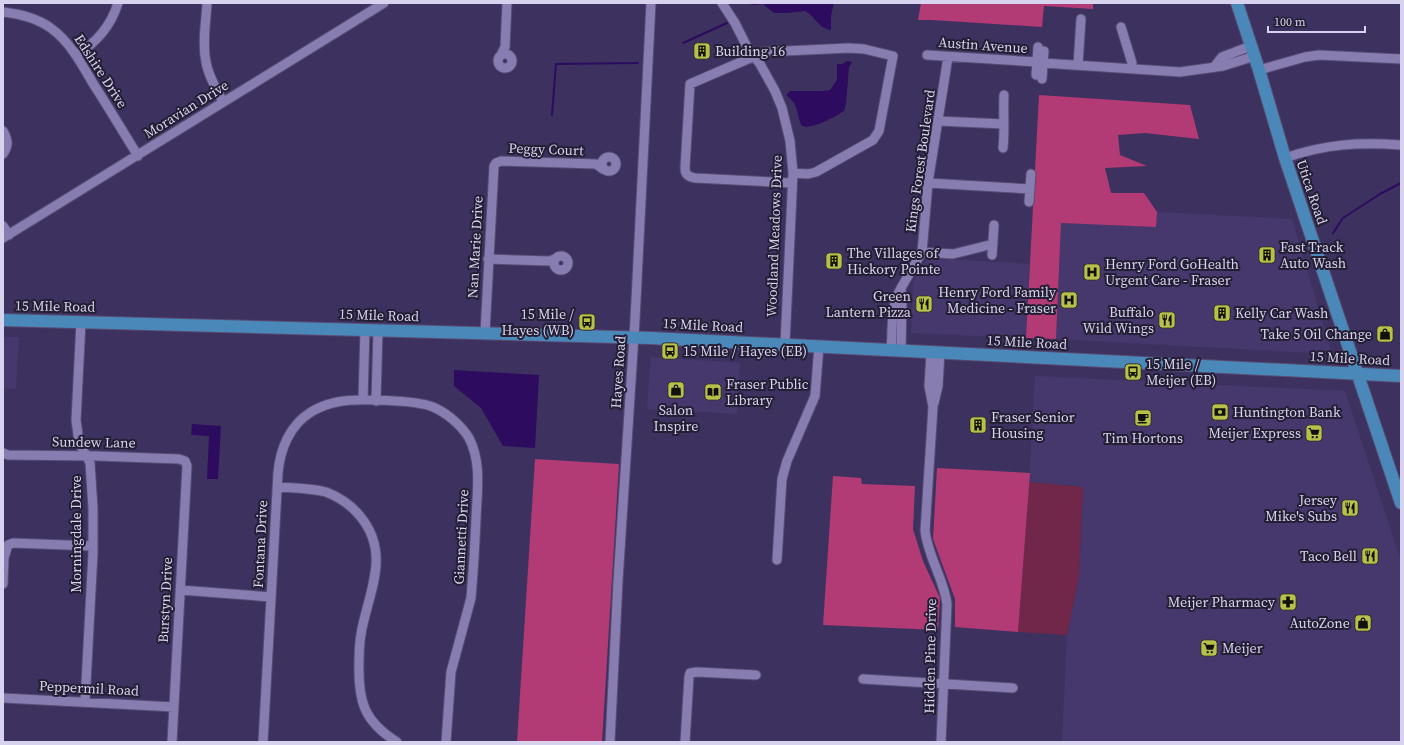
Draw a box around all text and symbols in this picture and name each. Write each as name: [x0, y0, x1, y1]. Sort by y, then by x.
scale bar: [1268, 8, 1365, 34]
text: 100 m: [1274, 14, 1306, 30]
street label: Edshire Drive: [70, 30, 132, 112]
street label: Austin Avenue: [938, 32, 1028, 58]
building icon: Building 16: [692, 41, 712, 61]
place label: Building 16: [715, 41, 785, 61]
street label: Moravian Drive: [140, 75, 232, 143]
street label: Kings Forest Boulevard: [900, 88, 940, 234]
street label: Peggy Court: [508, 138, 584, 160]
street label: Woodland Meadows Drive: [761, 155, 787, 317]
street label: Utica Road: [1292, 157, 1332, 227]
street label: Nan Marie Drive: [462, 195, 488, 299]
place label: Fast Track Auto Wash: [1280, 237, 1346, 273]
place label: The Villages of Hickory Pointe: [847, 243, 940, 279]
building icon: Fast Track Auto Wash: [1257, 245, 1277, 265]
building icon: The Villages of Hickory Pointe: [824, 251, 844, 271]
place label: Henry Ford GoHealth Urgent Care - Fraser: [1105, 254, 1239, 290]
hospital icon: Henry Ford GoHealth Urgent Care - Fraser: [1082, 262, 1102, 282]
place label: Henry Ford Family Medicine - Fraser: [938, 282, 1057, 318]
place label: Green Lantern Pizza: [825, 286, 912, 322]
hospital icon: Henry Ford Family Medicine - Fraser: [1059, 290, 1079, 310]
restaurant icon: Green Lantern Pizza: [914, 294, 934, 314]
street label: 15 Mile Road: [15, 295, 95, 317]
place label: Buffalo Wild Wings: [1083, 302, 1154, 338]
building icon: Kelly Car Wash: [1212, 303, 1232, 323]
place label: Kelly Car Wash: [1235, 303, 1328, 323]
street label: 15 Mile Road: [338, 304, 420, 326]
place label: 15 Mile / Hayes (WB): [501, 304, 574, 340]
restaurant icon: Buffalo Wild Wings: [1157, 310, 1177, 330]
bus stop icon: 15 Mile / Hayes (WB): [577, 312, 597, 332]
street label: 15 Mile Road: [662, 313, 744, 337]
place label: Take 5 Oil Change: [1260, 324, 1372, 344]
shop icon: Take 5 Oil Change: [1375, 324, 1395, 344]
street label: 15 Mile Road: [986, 330, 1068, 354]
street label: Hayes Road: [605, 335, 631, 409]
bus stop icon: 15 Mile / Hayes (EB): [660, 341, 680, 361]
place label: 15 Mile / Hayes (EB): [683, 341, 807, 361]
street label: 15 Mile Road: [1309, 346, 1391, 370]
place label: 15 Mile / Meijer (EB): [1146, 354, 1216, 390]
bus stop icon: 15 Mile / Meijer (EB): [1123, 362, 1143, 382]
place label: Fraser Public Library: [726, 374, 809, 410]
shop icon: Salon Inspire: [666, 380, 686, 400]
library icon: Fraser Public Library: [703, 382, 723, 402]
place label: Salon Inspire: [654, 400, 698, 436]
bank icon: Huntington Bank: [1210, 402, 1230, 422]
place label: Huntington Bank: [1233, 402, 1341, 422]
place label: Fraser Senior Housing: [991, 407, 1075, 443]
cafe icon: Tim Hortons: [1133, 408, 1153, 428]
building icon: Fraser Senior Housing: [968, 415, 988, 435]
place label: Meijer Express: [1208, 423, 1301, 443]
supermarket icon: Meijer Express: [1304, 423, 1324, 443]
place label: Tim Hortons: [1103, 428, 1183, 448]
street label: Sundew Lane: [52, 431, 136, 453]
street label: Morningdale Drive: [66, 475, 86, 593]
street label: Giannetti Drive: [449, 489, 473, 585]
place label: Jersey Mike's Subs: [1265, 490, 1338, 526]
restaurant icon: Jersey Mike's Subs: [1340, 498, 1360, 518]
street label: Fontana Drive: [248, 500, 272, 588]
place label: Taco Bell: [1300, 546, 1357, 566]
restaurant icon: Taco Bell: [1360, 546, 1380, 566]
street label: Burstyn Drive: [153, 557, 177, 643]
place label: Meijer Pharmacy: [1168, 592, 1276, 612]
pharmacy icon: Meijer Pharmacy: [1278, 592, 1298, 612]
street label: Hidden Pine Drive: [919, 598, 941, 714]
place label: AutoZone: [1290, 613, 1350, 633]
shop icon: AutoZone: [1353, 613, 1373, 633]
supermarket icon: Meijer: [1199, 638, 1219, 658]
place label: Meijer: [1222, 638, 1263, 658]
street label: Peppermil Road: [38, 675, 140, 701]

